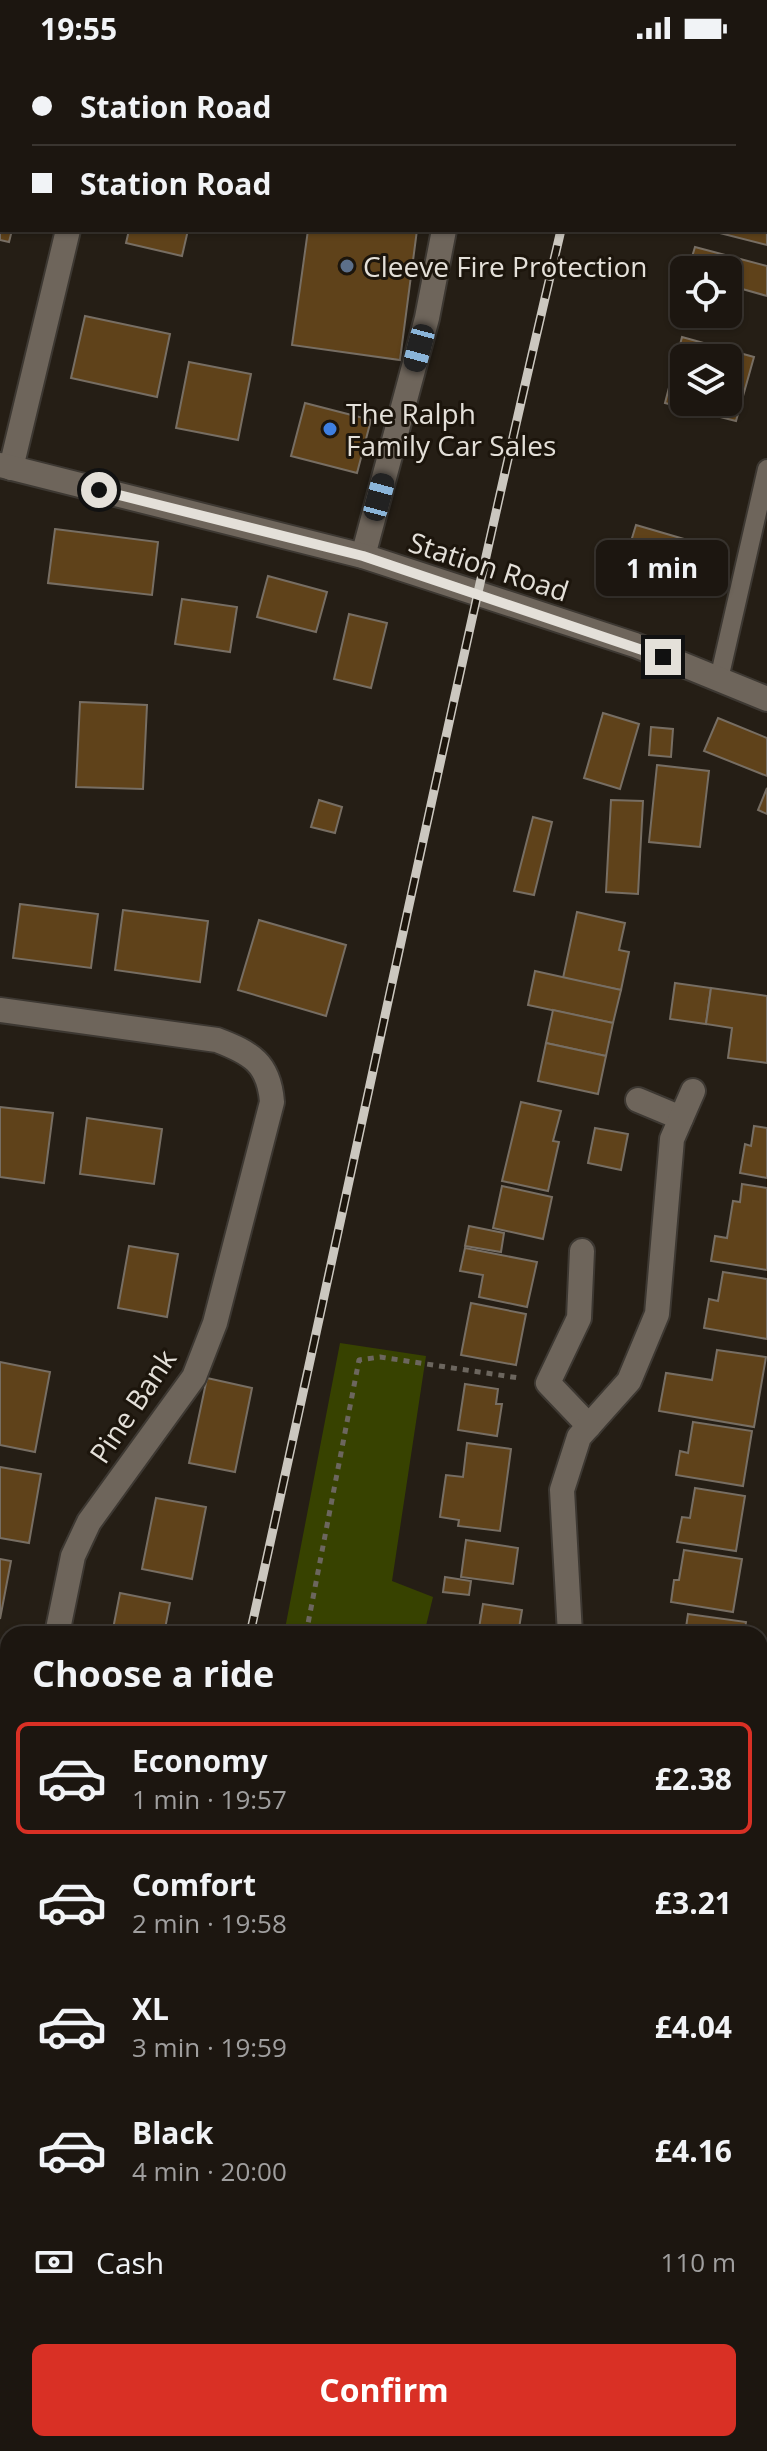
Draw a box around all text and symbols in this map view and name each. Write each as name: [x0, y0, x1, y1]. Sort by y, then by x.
text: 19:55: [40, 8, 117, 49]
text: Station Road: [80, 86, 271, 127]
text: Station Road: [80, 163, 271, 204]
place label: Cleeve Fire Protection: [363, 247, 647, 285]
map controls: [670, 256, 742, 416]
button: locate: [670, 256, 742, 328]
marker: Cleeve Fire Protection: [338, 257, 356, 275]
car: [401, 322, 437, 374]
button: layers: [670, 344, 742, 416]
place label: The Ralph Family Car Sales: [346, 394, 556, 464]
marker: The Ralph Family Car Sales: [321, 420, 339, 438]
car: [361, 471, 397, 523]
route start: [81, 472, 117, 508]
street label: Station Road: [404, 522, 574, 610]
callout: 1 min: [597, 541, 729, 597]
text: 1 min: [626, 550, 698, 586]
route end: [645, 639, 681, 675]
street label: Pine Bank: [80, 1341, 184, 1470]
text: Choose a ride: [32, 1649, 274, 1698]
text: Economy: [132, 1740, 268, 1781]
icon: car: [36, 1742, 108, 1814]
text: £2.38: [655, 1758, 732, 1799]
text: 1 min · 19:57: [132, 1781, 287, 1817]
text: Comfort: [132, 1864, 256, 1905]
icon: car: [36, 1866, 108, 1938]
text: £3.21: [655, 1882, 732, 1923]
text: 2 min · 19:58: [132, 1905, 287, 1941]
text: XL: [132, 1988, 169, 2029]
icon: car: [36, 1990, 108, 2062]
text: £4.04: [655, 2006, 732, 2047]
text: 3 min · 19:59: [132, 2029, 287, 2065]
text: Black: [132, 2112, 213, 2153]
icon: car: [36, 2114, 108, 2186]
text: £4.16: [655, 2130, 732, 2171]
text: 4 min · 20:00: [132, 2153, 287, 2189]
icon: cash: [32, 2240, 76, 2284]
text: Cash: [96, 2242, 164, 2283]
text: 110 m: [661, 2244, 736, 2280]
button: Confirm: [32, 2344, 736, 2436]

